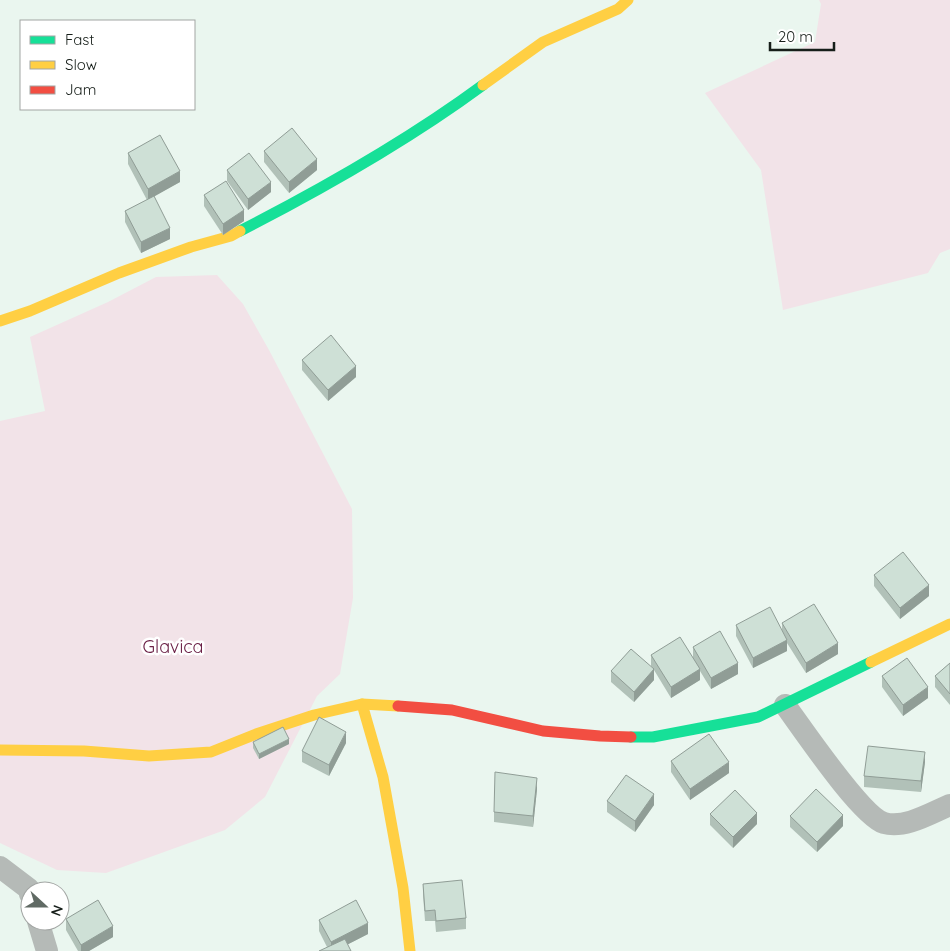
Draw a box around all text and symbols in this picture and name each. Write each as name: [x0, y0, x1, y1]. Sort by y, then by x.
legend: [20, 20, 195, 110]
scale bar: [770, 20, 834, 52]
text: 20 m: [778, 27, 813, 46]
text: Fast: [65, 30, 94, 49]
text: Slow: [65, 55, 97, 74]
text: Jam: [65, 80, 96, 99]
park label: Glavica: [143, 635, 203, 658]
north arrow: [20, 881, 70, 931]
text: N: [47, 903, 67, 919]

